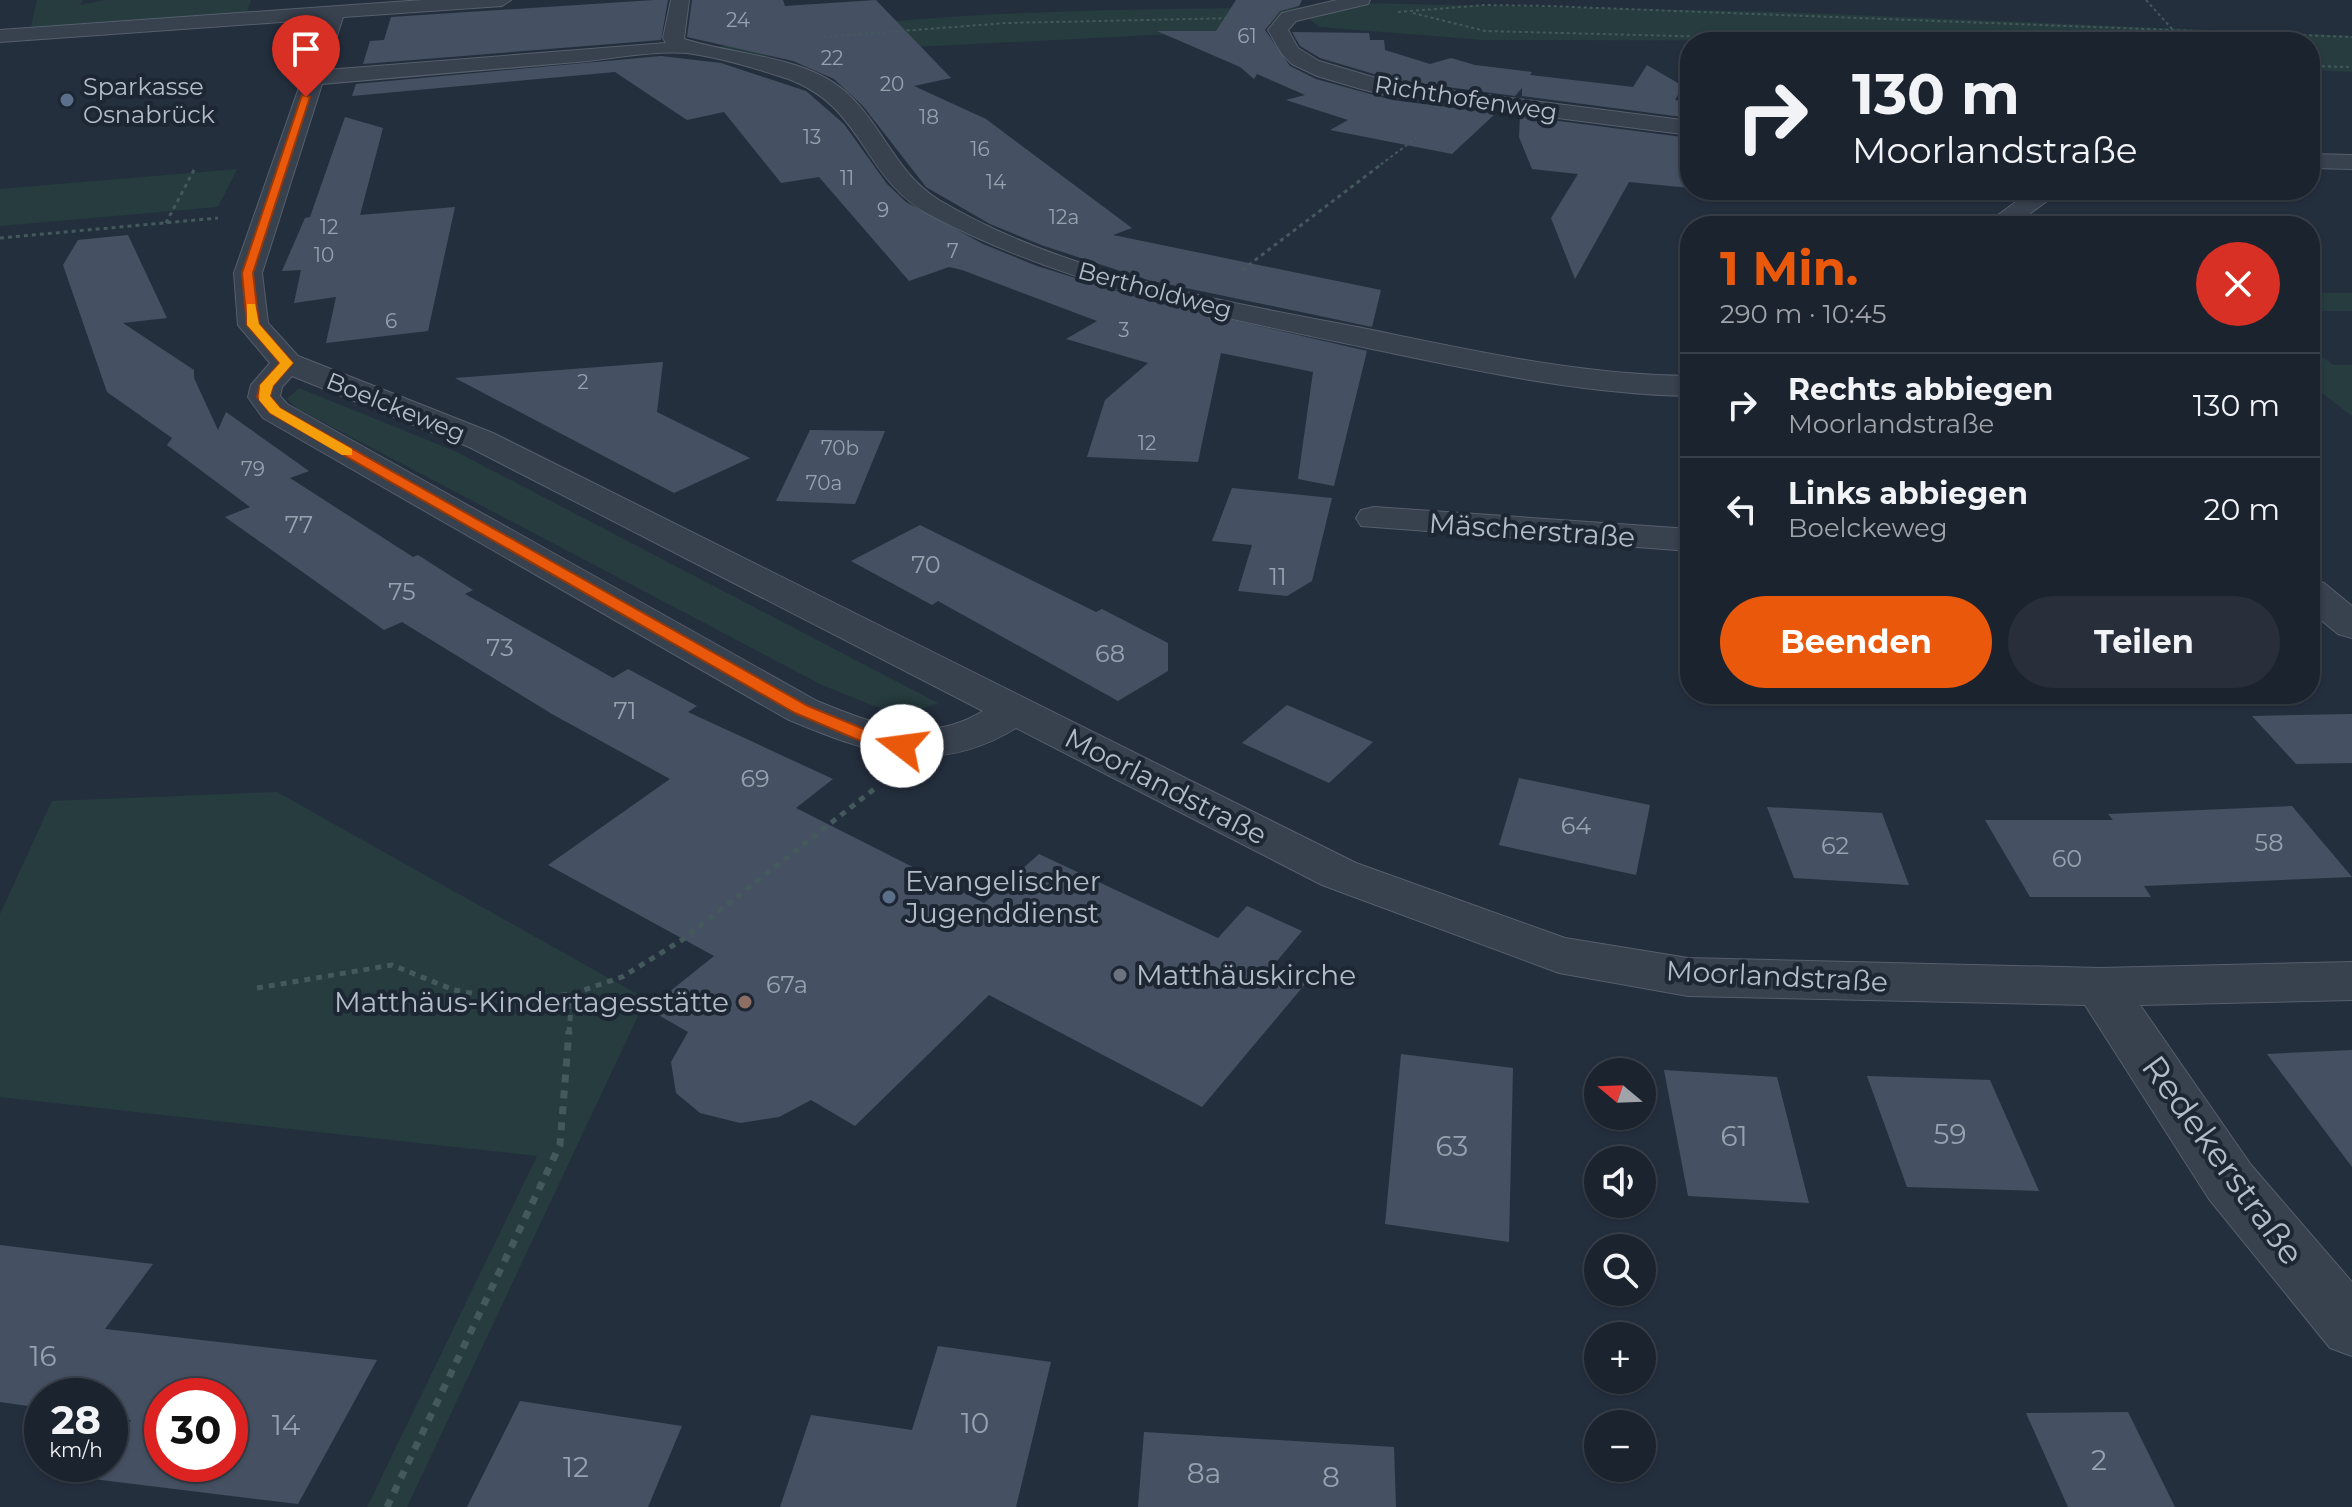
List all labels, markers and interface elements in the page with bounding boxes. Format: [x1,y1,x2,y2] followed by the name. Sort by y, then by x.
[726,8,750,32] house number: 24
[272,15,340,97] pin
[1237,24,1257,48] house number: 61
[284,27,328,71] icon: arrive
[821,46,843,70] house number: 22
[1852,60,2020,128] text: 130 m
[1720,64,1824,168] icon: right
[1373,69,1559,127] street label: Richthofenweg
[83,72,216,129] place label: Sparkasse Osnabrück
[880,72,904,96] house number: 20
[58,91,76,109] marker: Sparkasse Osnabrück
[919,105,939,129] house number: 18
[803,125,821,149] house number: 13
[1852,128,2138,172] text: Moorlandstraße
[970,137,990,161] house number: 16
[840,166,854,190] house number: 11
[986,170,1006,194] house number: 14
[877,198,889,222] house number: 9
[1049,205,1079,229] house number: 12a
[320,215,338,239] house number: 12
[947,239,959,263] house number: 7
[1720,239,1858,297] text: 1 Min.
[2196,242,2280,326] button: close
[314,243,334,267] house number: 10
[1075,256,1235,324] street label: Bertholdweg
[1720,298,1886,330] text: 290 m · 10:45
[385,309,397,333] house number: 6
[1118,318,1130,342] house number: 3
[322,366,470,448] street label: Boelckeweg
[577,370,589,394] house number: 2
[1788,371,2053,408] text: Rechts abbiegen
[1720,383,1764,427] icon: right
[2193,387,2280,424] text: 130 m
[1788,408,1994,440] text: Moorlandstraße
[1138,431,1156,455] house number: 12
[821,436,859,460] house number: 70b
[241,457,265,481] house number: 79
[806,471,842,495] house number: 70a
[1788,475,2028,512] text: Links abbiegen
[1720,487,1764,531] icon: left
[2203,491,2280,528] text: 20 m
[1428,506,1636,554] street label: Mäscherstraße
[285,510,313,539] house number: 77
[1788,512,1947,544] text: Boelckeweg
[911,550,941,579] house number: 70
[1269,562,1287,591] house number: 11
[388,577,416,606] house number: 75
[1720,596,1992,688] button: Beenden
[2008,596,2280,688] button: Teilen
[486,633,514,662] house number: 73
[1095,639,1125,668] house number: 68
[613,696,637,725] house number: 71
[860,704,944,788] position arrow
[1059,720,1273,852] street label: Moorlandstraße
[740,764,770,793] house number: 69
[1561,811,1591,840] house number: 64
[2255,828,2283,857] house number: 58
[1821,831,1849,860] house number: 62
[2052,844,2082,873] house number: 60
[904,864,1101,930] place label: Evangelischer Jugenddienst
[880,888,898,906] marker: Evangelischer Jugenddienst
[1665,953,1889,999] street label: Moorlandstraße
[1136,958,1356,992] place label: Matthäuskirche
[1111,966,1129,984] marker: Matthäuskirche
[766,970,808,999] house number: 67a
[334,985,729,1019] place label: Matthäus-Kindertagesstätte
[736,993,754,1011] marker: Matthäus-Kindertagesstätte
[2133,1047,2313,1273] street label: Redekerstraße
[1584,1058,1656,1130] north arrow
[1584,1058,1656,1482] map controls
[1934,1117,1966,1151] house number: 59
[1720,1119,1748,1153] house number: 61
[1436,1129,1468,1163] house number: 63
[1584,1146,1656,1218] button: sound
[1584,1234,1656,1306] button: search
[1584,1322,1656,1394] button: +
[29,1339,57,1373] house number: 16
[144,1378,248,1482] speed limit sign: 30
[51,1395,101,1444] text: 28
[961,1406,989,1440] house number: 10
[272,1408,301,1442] house number: 14
[1584,1410,1656,1482] button: −
[49,1438,103,1462] text: km/h
[2091,1443,2107,1477] house number: 2
[563,1450,589,1484] house number: 12
[1187,1456,1221,1490] house number: 8a
[1322,1460,1340,1494] house number: 8

